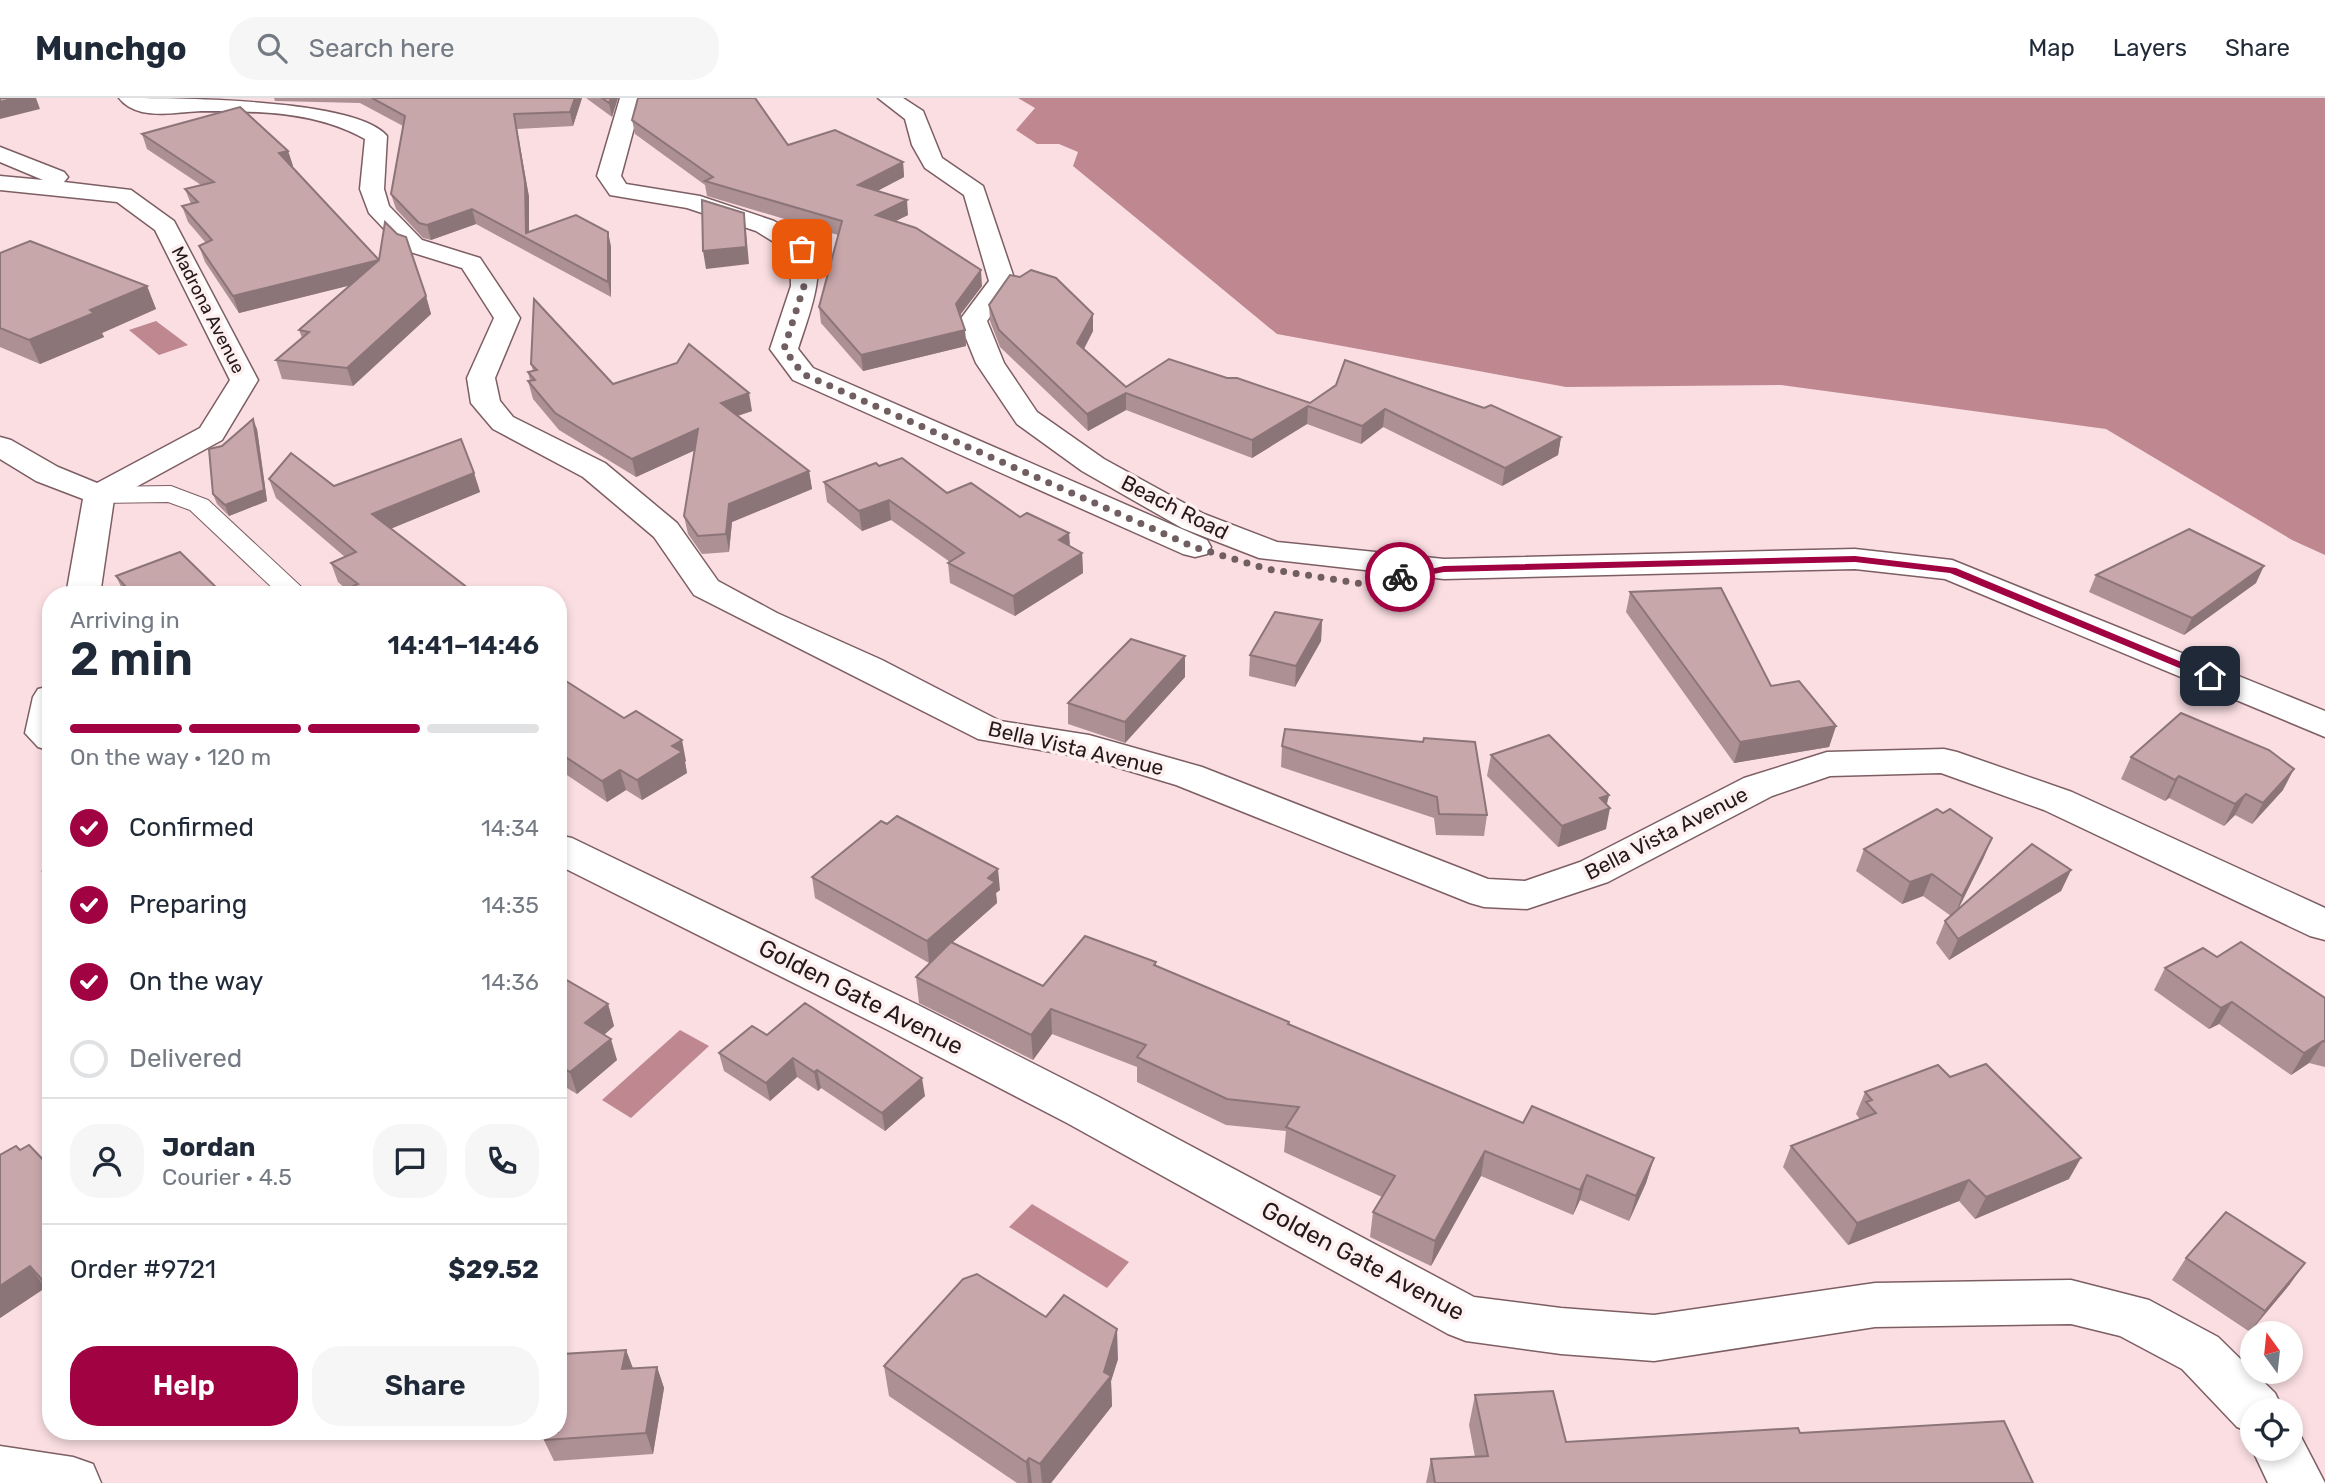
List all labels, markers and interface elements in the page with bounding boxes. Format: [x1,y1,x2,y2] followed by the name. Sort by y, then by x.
[229,17,719,80] search box
[35,29,187,68] text: Munchgo
[253,29,291,67] icon: search
[309,33,455,64] text: Search here
[2028,34,2075,62] text: Map
[2113,34,2187,62] text: Layers
[2225,34,2290,62] text: Share
[772,219,832,279] pin
[783,230,821,268] icon: bag
[166,243,250,377] street label: Madrona Avenue
[1117,469,1233,545] street label: Beach Road
[1365,542,1435,612] courier
[1381,558,1419,596] icon: bike
[70,606,180,634] text: Arriving in
[388,630,539,661] text: 14:41–14:46
[70,632,193,687] text: 2 min
[2180,646,2240,706] pin
[2191,657,2229,695] icon: home
[986,716,1166,780] street label: Bella Vista Avenue
[70,743,271,771] text: On the way · 120 m
[1580,781,1752,885] street label: Bella Vista Avenue
[70,809,108,847] icon: check
[129,812,254,843] text: Confirmed
[481,814,539,842] text: 14:34
[70,886,108,924] icon: check
[129,889,247,920] text: Preparing
[482,891,539,919] text: 14:35
[754,933,968,1061] street label: Golden Gate Avenue
[70,963,108,1001] icon: check
[129,966,263,997] text: On the way
[481,968,539,996] text: 14:36
[129,1043,242,1074] text: Delivered
[70,1124,144,1198] button: person
[373,1124,447,1198] button: chat
[465,1124,539,1198] button: phone
[162,1132,255,1163] text: Jordan
[162,1163,292,1191] text: Courier · 4.5
[1257,1196,1469,1326] street label: Golden Gate Avenue
[70,1254,216,1285] text: Order #9721
[448,1254,539,1285] text: $29.52
[2240,1321,2303,1384] north arrow
[2240,1321,2303,1461] map controls
[70,1346,298,1426] button: Help
[312,1346,539,1426] button: Share
[2240,1398,2303,1461] button: locate

